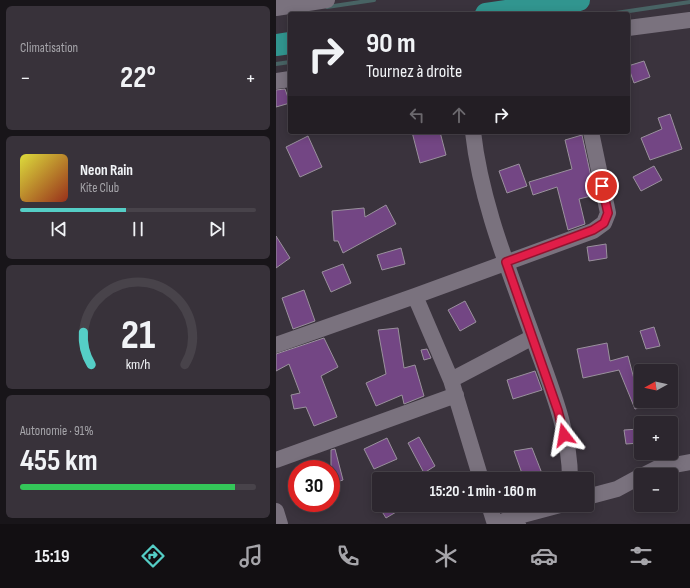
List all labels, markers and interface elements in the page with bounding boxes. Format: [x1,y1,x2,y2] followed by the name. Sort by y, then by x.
[366,27,416,60] text: 90 m
[300,28,352,80] icon: right
[20,40,78,56] text: Climatisation
[120,60,156,96] text: 22°
[366,61,462,82] text: Tournez à droite
[20,65,31,92] text: −
[245,65,256,92] text: +
[406,104,428,126] icon: left
[448,104,470,126] icon: ahead
[490,104,512,126] icon: right
[80,161,133,180] text: Neon Rain
[585,169,619,203] pin
[591,175,613,197] icon: arrive
[80,180,119,196] text: Kite Club
[48,218,70,240] icon: previous
[127,218,149,240] icon: pause
[206,218,228,240] icon: next
[121,311,155,360] text: 21
[126,355,150,372] text: km/h
[634,364,678,408] north arrow
[634,364,678,512] map controls
[543,414,585,456] position arrow
[634,416,678,460] button: +
[20,423,94,439] text: Autonomie · 91%
[20,443,98,479] text: 455 km
[288,460,340,512] speed limit sign: 30
[634,468,678,512] button: −
[430,482,536,501] text: 15:20 · 1 min · 160 m
[139,542,167,570] icon: directions
[237,542,265,570] icon: music
[334,542,362,570] icon: phone
[432,542,460,570] icon: climate
[530,542,558,570] icon: car
[627,542,655,570] icon: filters
[35,546,69,567] text: 15:19

